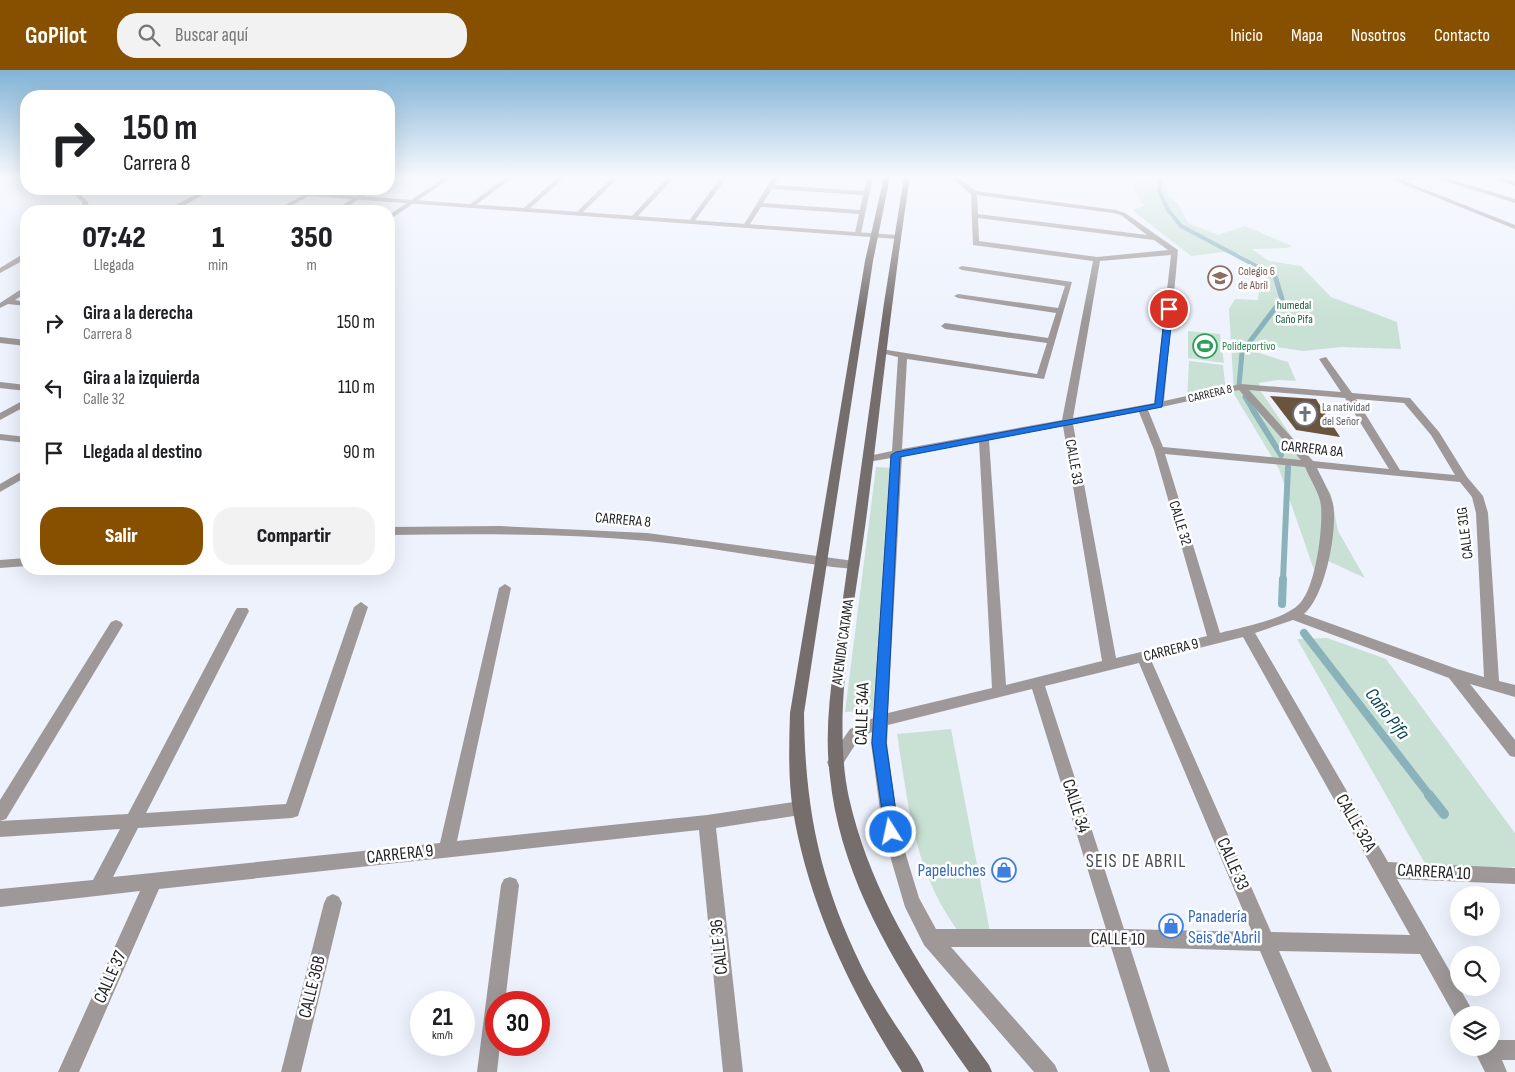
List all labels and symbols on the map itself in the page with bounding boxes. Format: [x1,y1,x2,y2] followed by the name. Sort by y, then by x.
[1238,264,1275,293] place label: Colegio 6 de Abril
[1207,265,1233,291] school or university icon: Colegio 6 de Abril
[1148,288,1190,330] pin
[1275,298,1313,327] park label: humedal Caño Pifa
[1192,333,1218,359] sports icon: Polideportivo
[1222,339,1276,354] place label: Polideportivo
[1187,382,1233,406] street label: CARRERA 8
[1322,400,1370,429] place label: La natividad del Señor
[1292,401,1318,427] church icon: La natividad del Señor
[1280,436,1345,462] street label: CARRERA 8A
[1061,438,1087,486] street label: CALLE 33
[1164,498,1196,548] street label: CALLE 32
[1452,506,1478,560] street label: CALLE 31G
[594,508,652,532] street label: CARRERA 8
[827,598,858,687] street label: AVENIDA CATAMA
[1142,634,1200,666] street label: CARRERA 9
[850,682,874,746] street label: CALLE 34A
[1360,684,1415,745] water label: Caño Pifa
[1057,777,1095,836] street label: CALLE 34
[1331,791,1381,856] street label: CALLE 32A
[864,805,916,857] position arrow
[1212,835,1254,893] street label: CALLE 33
[365,840,435,868] street label: CARRERA 9
[1086,850,1186,873] district label: SEIS DE ABRIL
[991,857,1017,883] shop icon: Papeluches
[918,860,986,881] place label: Papeluches
[1397,860,1471,884] street label: CARRERA 10
[1188,906,1261,948] place label: Panadería Seis de Abril
[1158,913,1184,939] shop icon: Panadería Seis de Abril
[706,918,732,976] street label: CALLE 36
[1091,928,1145,950] street label: CALLE 10
[89,947,131,1006] street label: CALLE 37
[294,954,330,1020] street label: CALLE 36B
[485,991,550,1056] speed limit sign: 30

